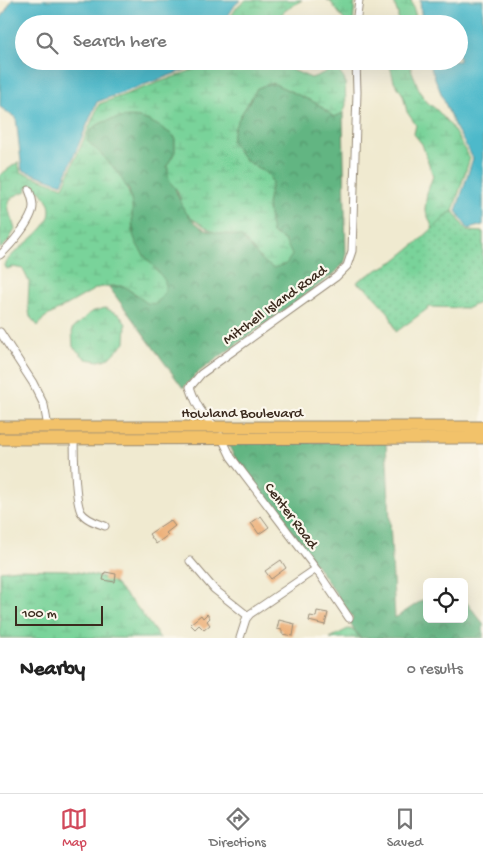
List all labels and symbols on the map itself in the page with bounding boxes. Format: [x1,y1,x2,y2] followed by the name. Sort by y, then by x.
[220,261,332,349] street label: Mitchell Island Road
[181,405,304,423] street label: Howland Boulevard
[260,479,322,554] street label: Center Road
[15,603,102,626] scale bar

